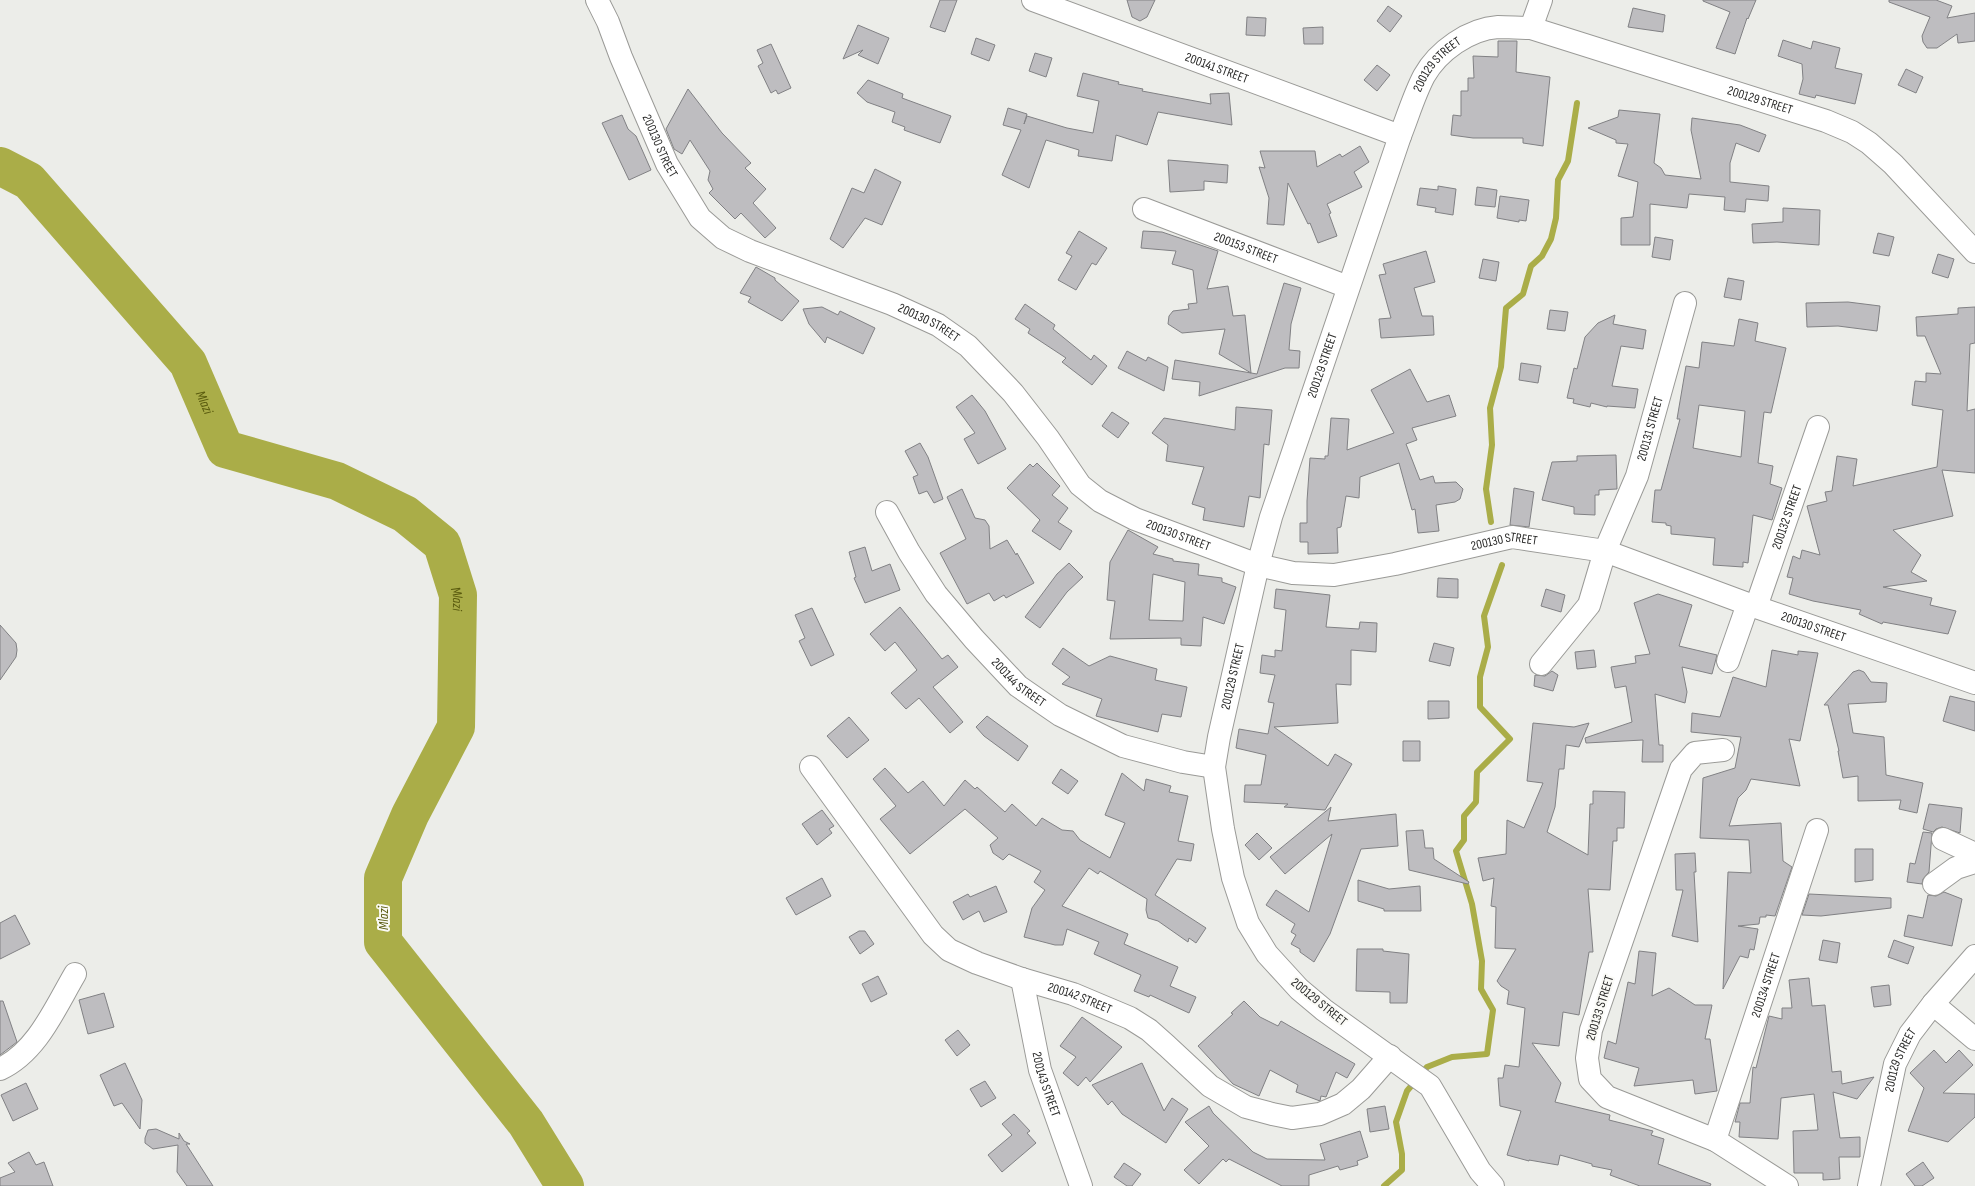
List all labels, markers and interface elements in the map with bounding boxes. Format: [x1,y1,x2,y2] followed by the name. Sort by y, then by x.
[1410,33,1464,94] street label: 200129 STREET
[1183,49,1251,87] street label: 200141 STREET
[1725,82,1795,118] street label: 200129 STREET
[639,112,681,180] street label: 200130 STREET
[1212,228,1280,267] street label: 200153 STREET
[895,300,963,346] street label: 200130 STREET
[1304,331,1341,400] street label: 200129 STREET
[192,388,218,417] water label: Mlazi
[1634,395,1667,463] street label: 200131 STREET
[1768,483,1805,552] street label: 200132 STREET
[1144,516,1213,555] street label: 200130 STREET
[1469,529,1539,554] street label: 200130 STREET
[447,585,466,611] water label: Mlazi
[1779,608,1848,646] street label: 200130 STREET
[1217,642,1248,711] street label: 200129 STREET
[988,655,1049,711] street label: 200144 STREET
[375,906,392,930] water label: Mlazi
[1748,951,1784,1020] street label: 200134 STREET
[1583,974,1617,1042] street label: 200133 STREET
[1288,975,1350,1029] street label: 200129 STREET
[1046,979,1114,1017] street label: 200142 STREET
[1881,1025,1920,1094] street label: 200129 STREET
[1029,1050,1064,1119] street label: 200143 STREET

